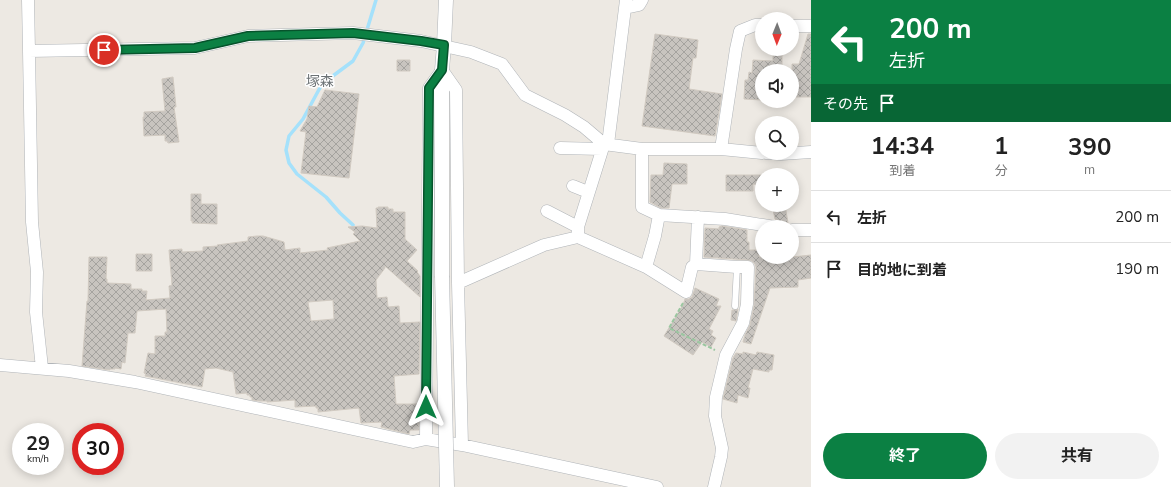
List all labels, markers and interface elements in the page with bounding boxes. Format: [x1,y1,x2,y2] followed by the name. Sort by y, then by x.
[889,10,972,48] text: 200 m
[755,12,799,56] north arrow
[755,12,799,264] map controls
[823,16,875,68] icon: left
[87,33,121,67] pin
[93,39,115,61] icon: arrive
[889,49,925,73] text: 左折
[755,64,799,108] button: sound
[306,72,334,91] district label: 塚森
[876,92,898,114] icon: arrive
[823,94,868,114] text: その先
[755,116,799,160] button: search
[871,130,934,162] text: 14:34
[994,130,1008,162] text: 1
[1068,131,1111,163] text: 390
[1084,161,1095,179] text: m
[889,162,915,180] text: 到着
[995,162,1008,180] text: 分
[755,168,799,212] button: +
[823,206,845,228] icon: left
[1115,207,1159,227] text: 200 m
[857,208,887,228] text: 左折
[755,220,799,264] button: −
[823,258,845,280] icon: arrive
[1115,259,1159,279] text: 190 m
[857,260,947,280] text: 目的地に到着
[405,386,447,428] position arrow
[72,423,124,475] speed limit sign: 30
[26,430,50,457] text: 29
[823,433,987,479] button: 終了
[995,433,1159,479] button: 共有
[27,452,49,466] text: km/h

